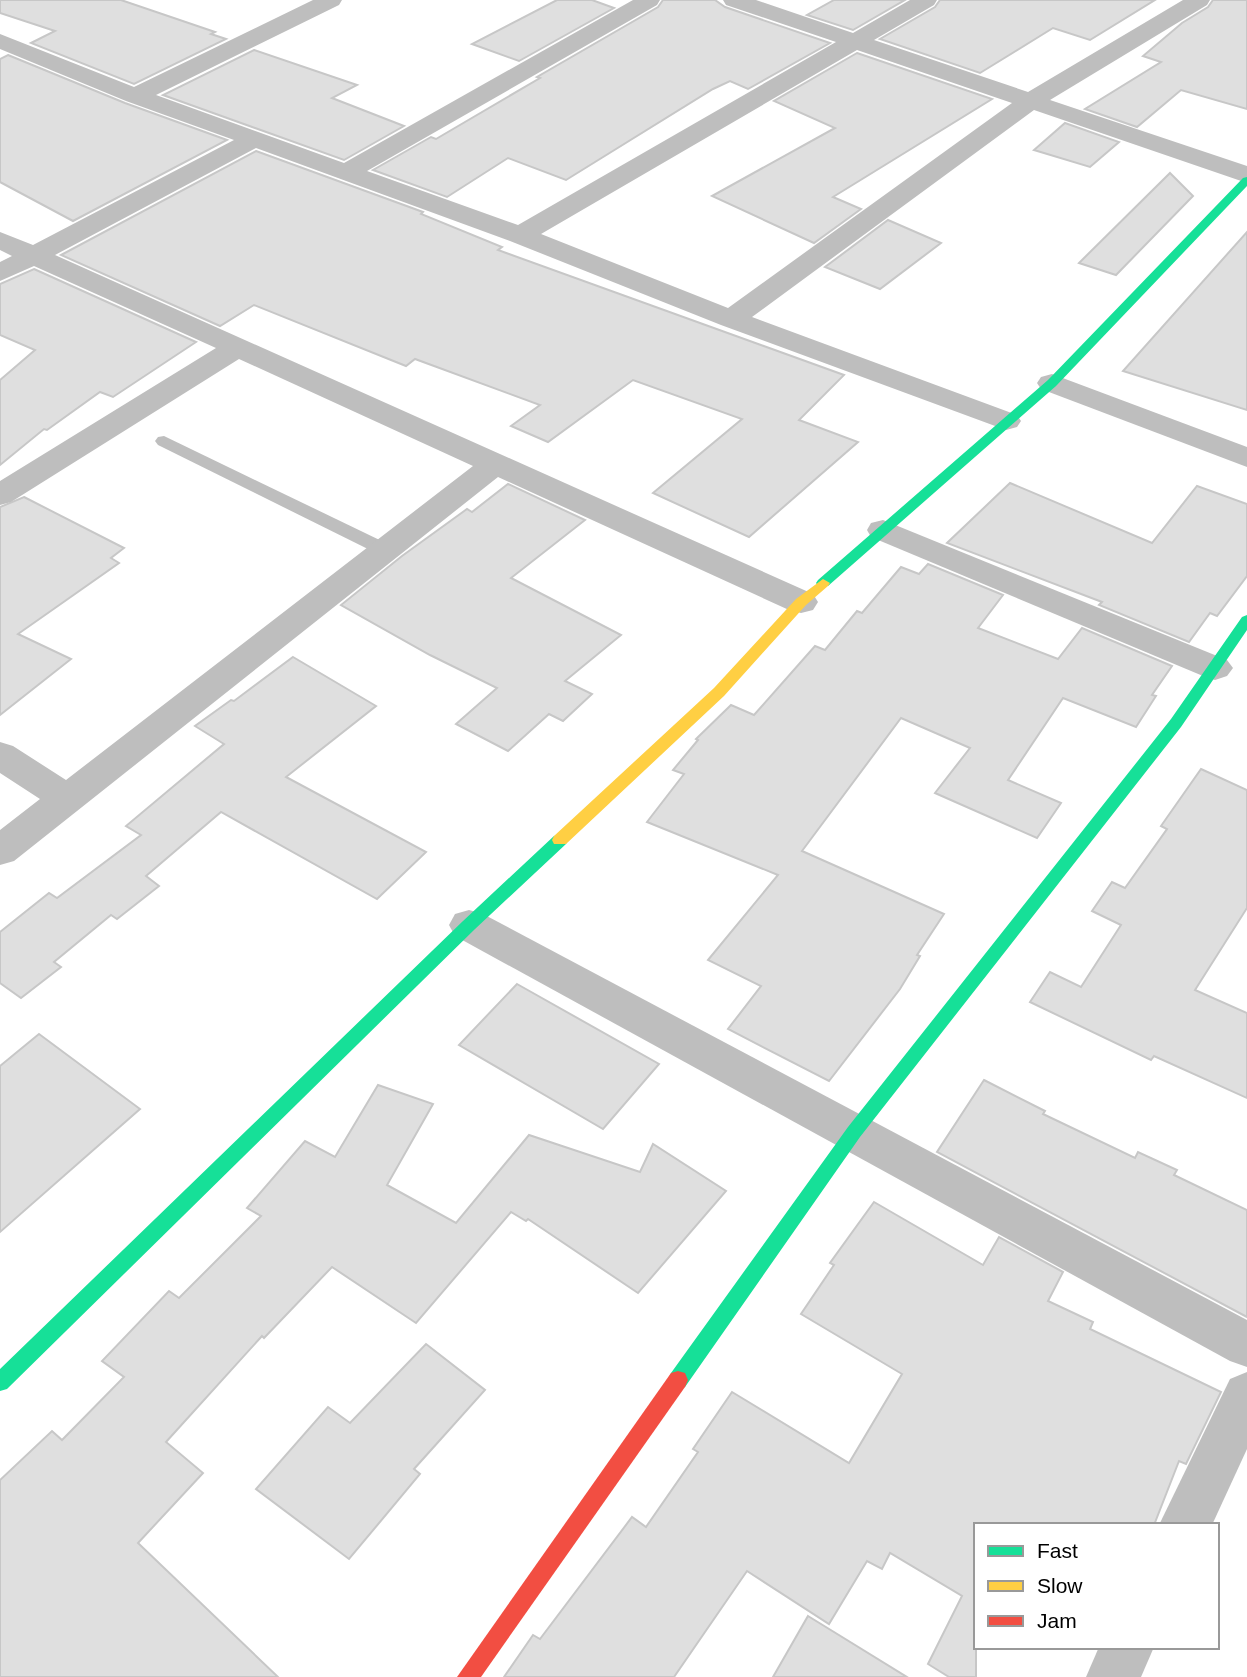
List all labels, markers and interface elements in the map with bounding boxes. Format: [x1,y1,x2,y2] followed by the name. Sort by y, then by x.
[974,1523,1219,1649] legend
[1037,1539,1078,1562] text: Fast
[1037,1574,1083,1597] text: Slow
[1037,1609,1077,1632] text: Jam

